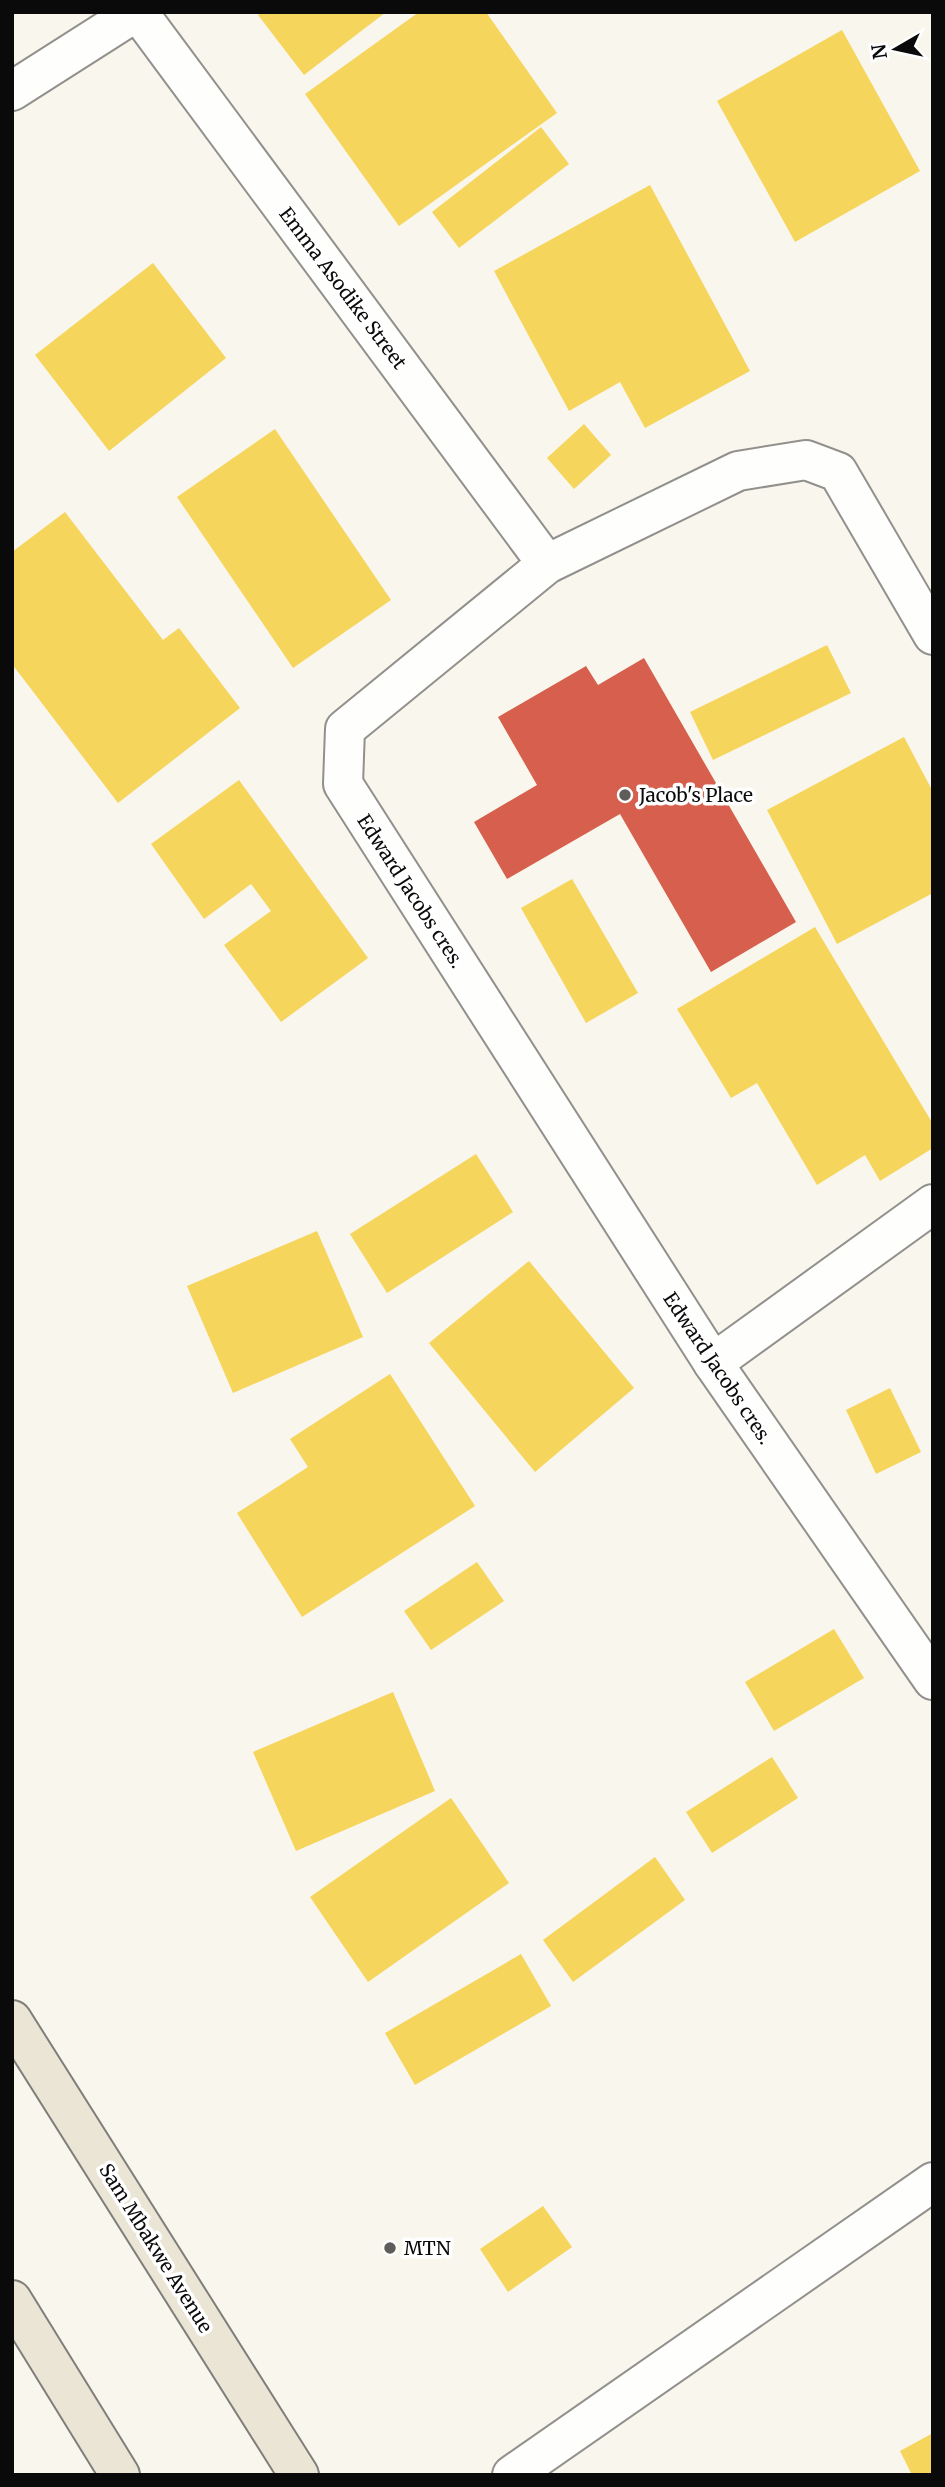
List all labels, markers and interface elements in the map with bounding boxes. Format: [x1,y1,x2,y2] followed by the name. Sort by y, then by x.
[861,14,931,84] north arrow
[866,42,892,61] text: N
[274,202,412,374] street label: Emma Asodike Street
[638,783,753,807] place label: Jacob's Place
[617,787,633,803] marker: Jacob's Place
[352,810,470,972] street label: Edward Jacobs cres.
[658,1287,778,1449] street label: Edward Jacobs cres.
[94,2159,218,2337] street label: Sam Mbakwe Avenue
[404,2236,451,2260] place label: MTN
[382,2240,398,2256] marker: MTN

